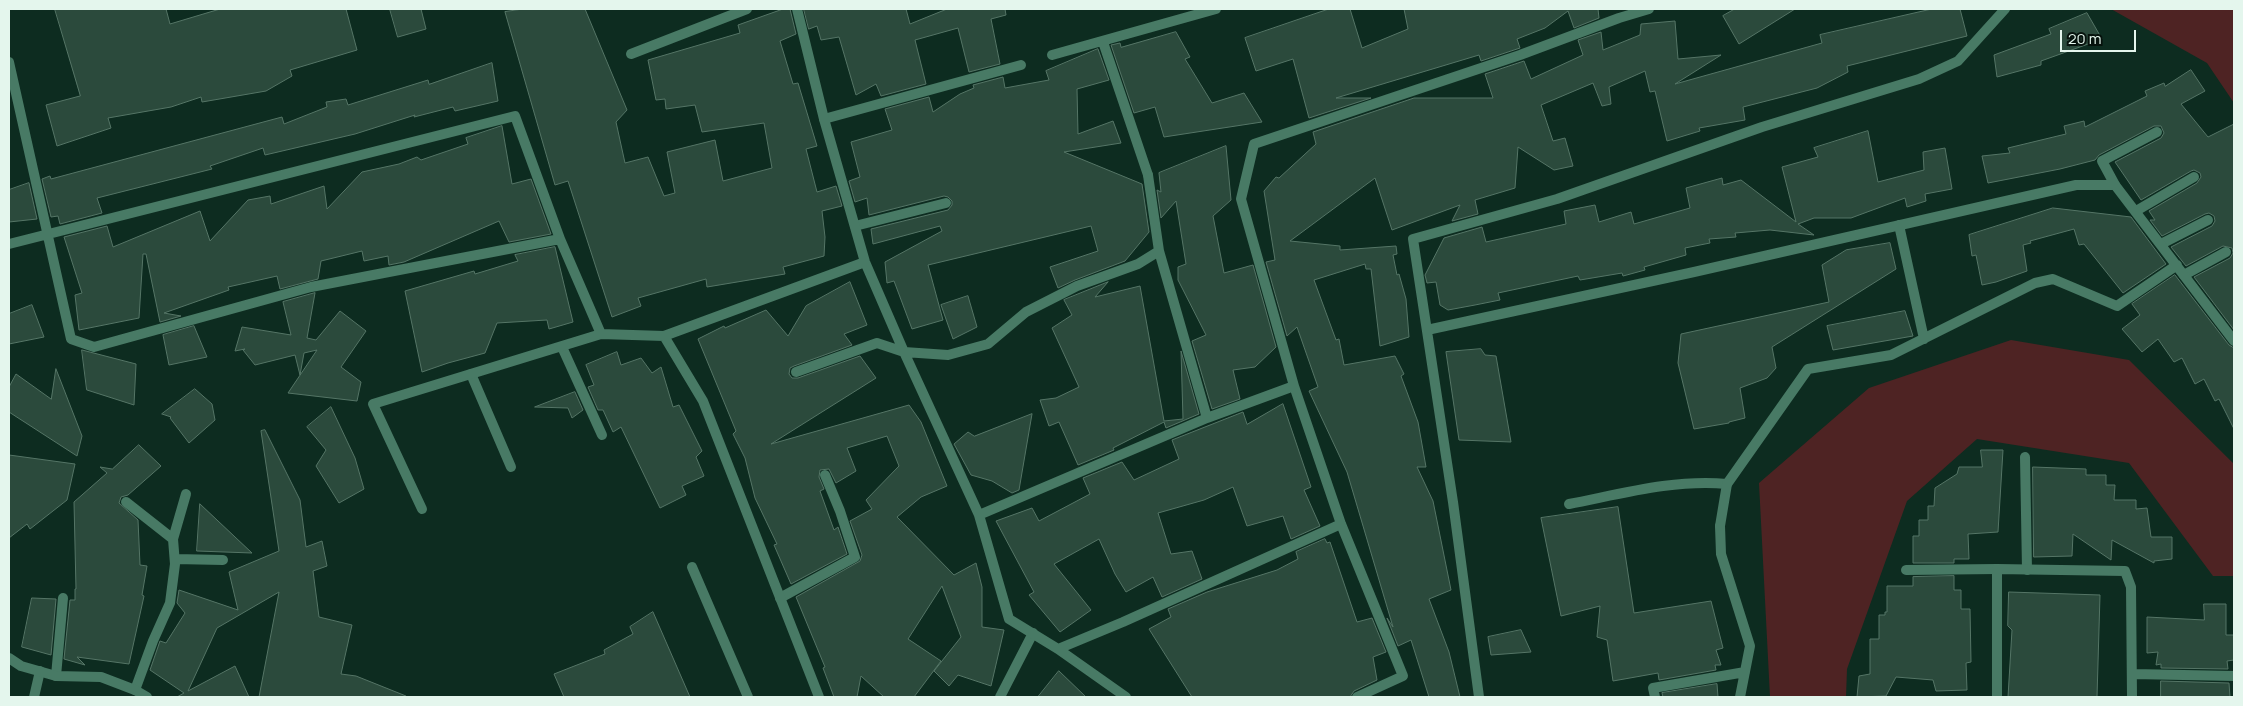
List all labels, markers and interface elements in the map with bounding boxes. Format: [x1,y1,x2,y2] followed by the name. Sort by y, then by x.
[2063,20,2139,52] scale bar
[2068,28,2101,49] text: 20 m

